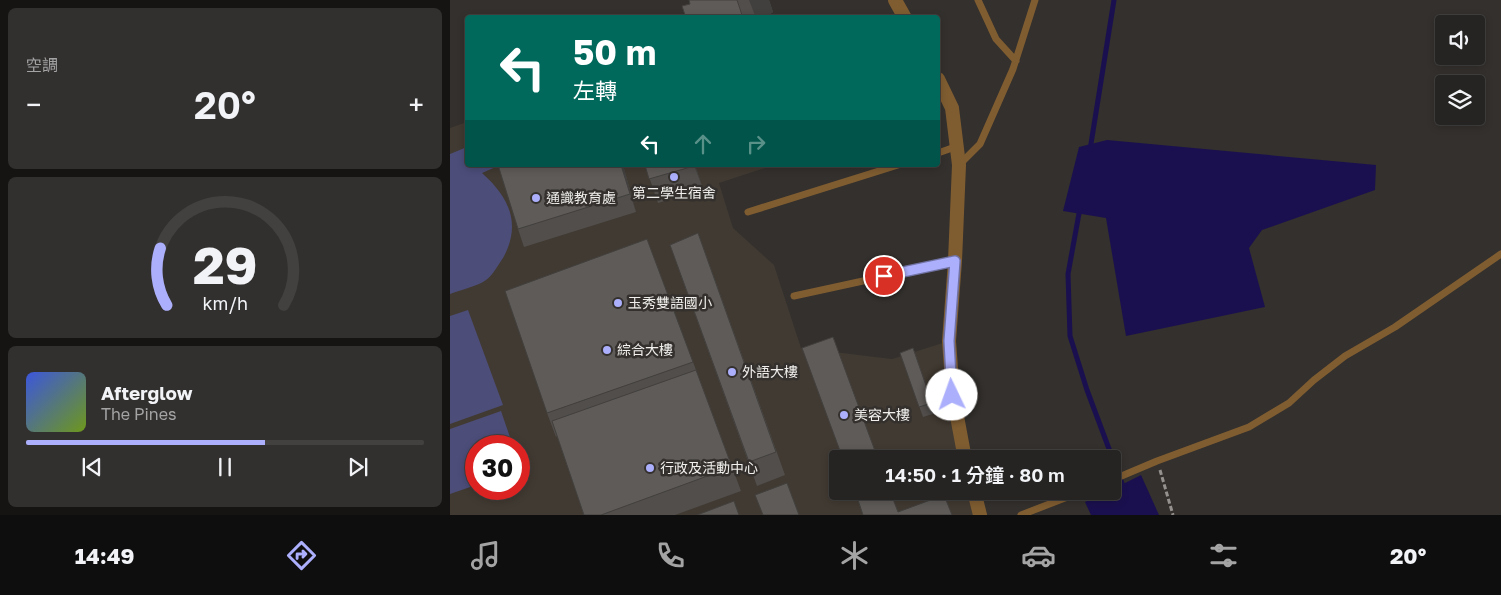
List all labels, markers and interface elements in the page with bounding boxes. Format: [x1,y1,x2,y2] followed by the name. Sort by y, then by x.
[1435,15,1485,125] map controls
[1435,15,1485,65] button: sound
[573,31,656,73] text: 50 m
[490,35,555,100] icon: left
[26,55,58,75] text: 空調
[1435,75,1485,125] button: layers
[573,77,617,104] text: 左轉
[194,82,256,127] text: 20°
[26,88,41,121] text: −
[409,88,424,121] text: +
[636,130,664,158] icon: left
[689,130,717,158] icon: ahead
[742,130,770,158] icon: right
[668,171,680,183] marker: 第二學生宿舍
[632,184,716,201] place label: 第二學生宿舍
[546,189,616,206] place label: 通識教育處
[530,192,542,204] marker: 通識教育處
[193,233,257,295] text: 29
[863,255,905,297] pin
[870,262,898,290] icon: arrive
[202,292,248,314] text: km/h
[628,294,712,311] place label: 玉秀雙語國小
[612,297,624,309] marker: 玉秀雙語國小
[617,341,673,358] place label: 綜合大樓
[601,344,613,356] marker: 綜合大樓
[742,363,798,380] place label: 外語大樓
[726,366,738,378] marker: 外語大樓
[925,368,977,420] position arrow
[101,381,192,404] text: Afterglow
[101,404,176,424] text: The Pines
[854,406,910,423] place label: 美容大樓
[838,409,850,421] marker: 美容大樓
[465,435,530,500] speed limit sign: 30
[78,453,106,481] icon: previous
[211,453,239,481] icon: pause
[344,453,372,481] icon: next
[660,459,758,476] place label: 行政及活動中心
[644,462,656,474] marker: 行政及活動中心
[885,463,1065,486] text: 14:50 · 1 分鐘 · 80 m
[284,538,319,573] icon: directions
[468,538,503,573] icon: music
[653,538,688,573] icon: phone
[837,538,872,573] icon: climate
[1021,538,1056,573] icon: car
[1206,538,1241,573] icon: filters
[75,542,135,569] text: 14:49
[1390,542,1426,569] text: 20°

